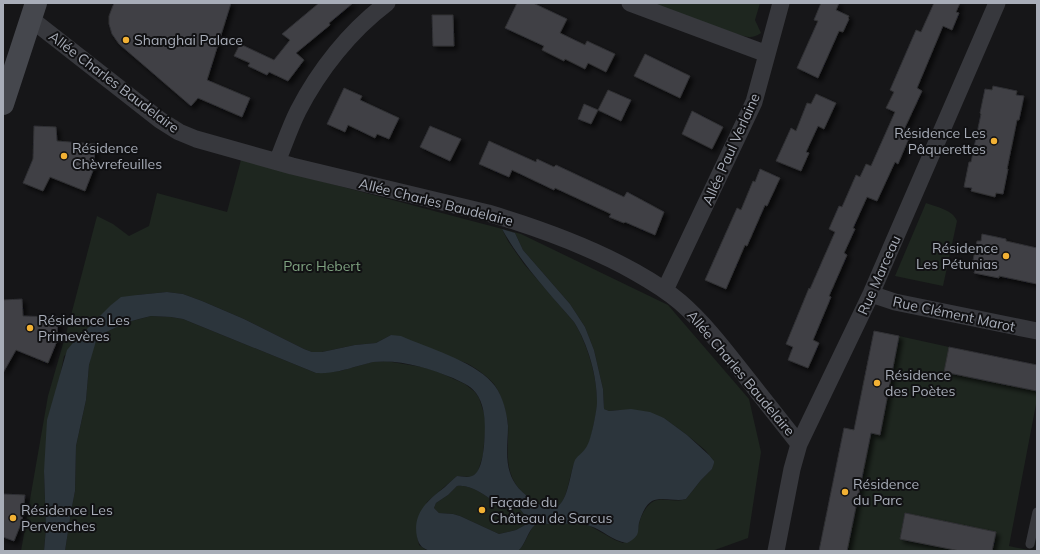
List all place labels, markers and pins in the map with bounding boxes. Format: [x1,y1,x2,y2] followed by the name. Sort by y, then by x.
[134,31,243,49] place label: Shanghai Palace
[121,35,131,45] marker: Shanghai Palace
[894,124,986,158] place label: Résidence Les Pâquerettes
[989,136,999,146] marker: Résidence Les Pâquerettes
[72,139,162,173] place label: Résidence Chèvrefeuilles
[59,151,69,161] marker: Résidence Chèvrefeuilles
[916,239,998,273] place label: Résidence Les Pétunias
[1001,251,1011,261] marker: Résidence Les Pétunias
[38,311,130,345] place label: Résidence Les Primevères
[25,323,35,333] marker: Résidence Les Primevères
[885,366,955,400] place label: Résidence des Poètes
[872,378,882,388] marker: Résidence des Poètes
[853,475,919,509] place label: Résidence du Parc
[840,487,850,497] marker: Résidence du Parc
[490,493,613,527] place label: Façade du Château de Sarcus
[21,501,113,535] place label: Résidence Les Pervenches
[477,505,487,515] marker: Façade du Château de Sarcus
[8,513,18,523] marker: Résidence Les Pervenches

